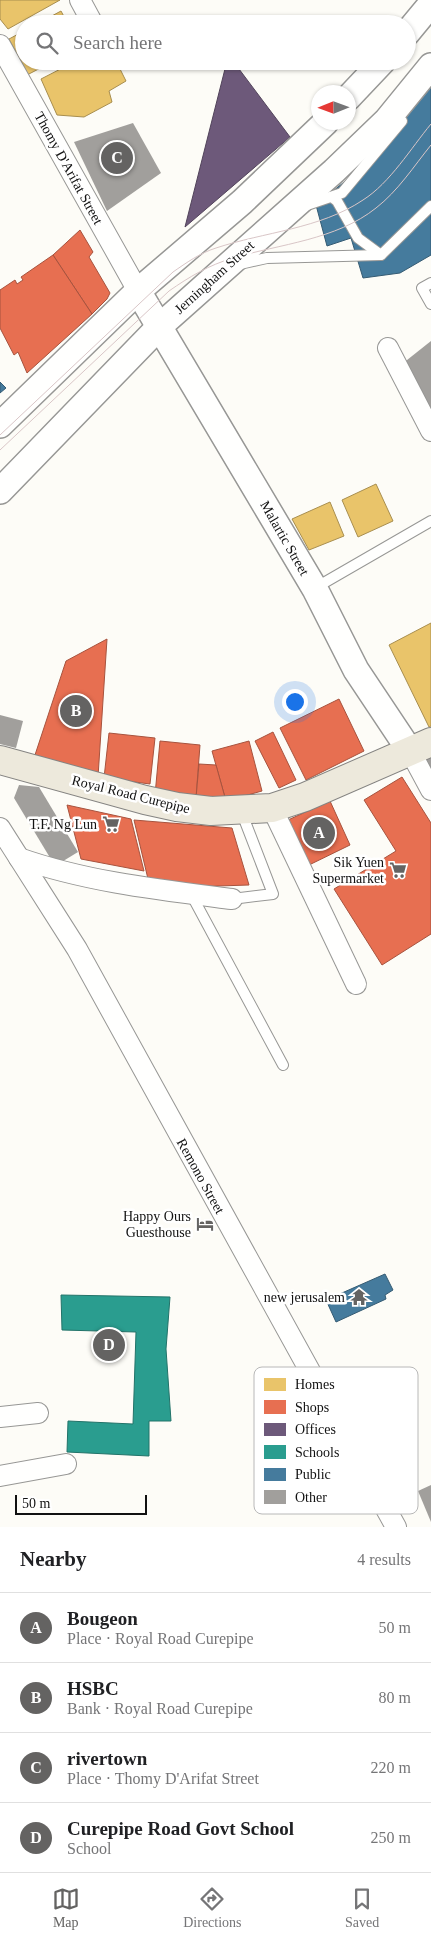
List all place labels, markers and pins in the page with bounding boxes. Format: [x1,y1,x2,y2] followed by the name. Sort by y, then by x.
[101,139,133,177] pin: C
[60,692,92,730] pin: B
[101,814,121,834] supermarket icon: T.F. Ng Lun
[303,814,335,852] pin: A
[29,817,97,832] place label: T.F. Ng Lun
[312,855,384,886] place label: Sik Yuen Supermarket
[388,860,408,880] supermarket icon: Sik Yuen Supermarket
[123,1209,191,1240] place label: Happy Ours Guesthouse
[195,1214,215,1234] hotel icon: Happy Ours Guesthouse
[349,1287,369,1307] temple icon: new jerusalem
[264,1290,345,1305] place label: new jerusalem
[93,1326,125,1364] pin: D

